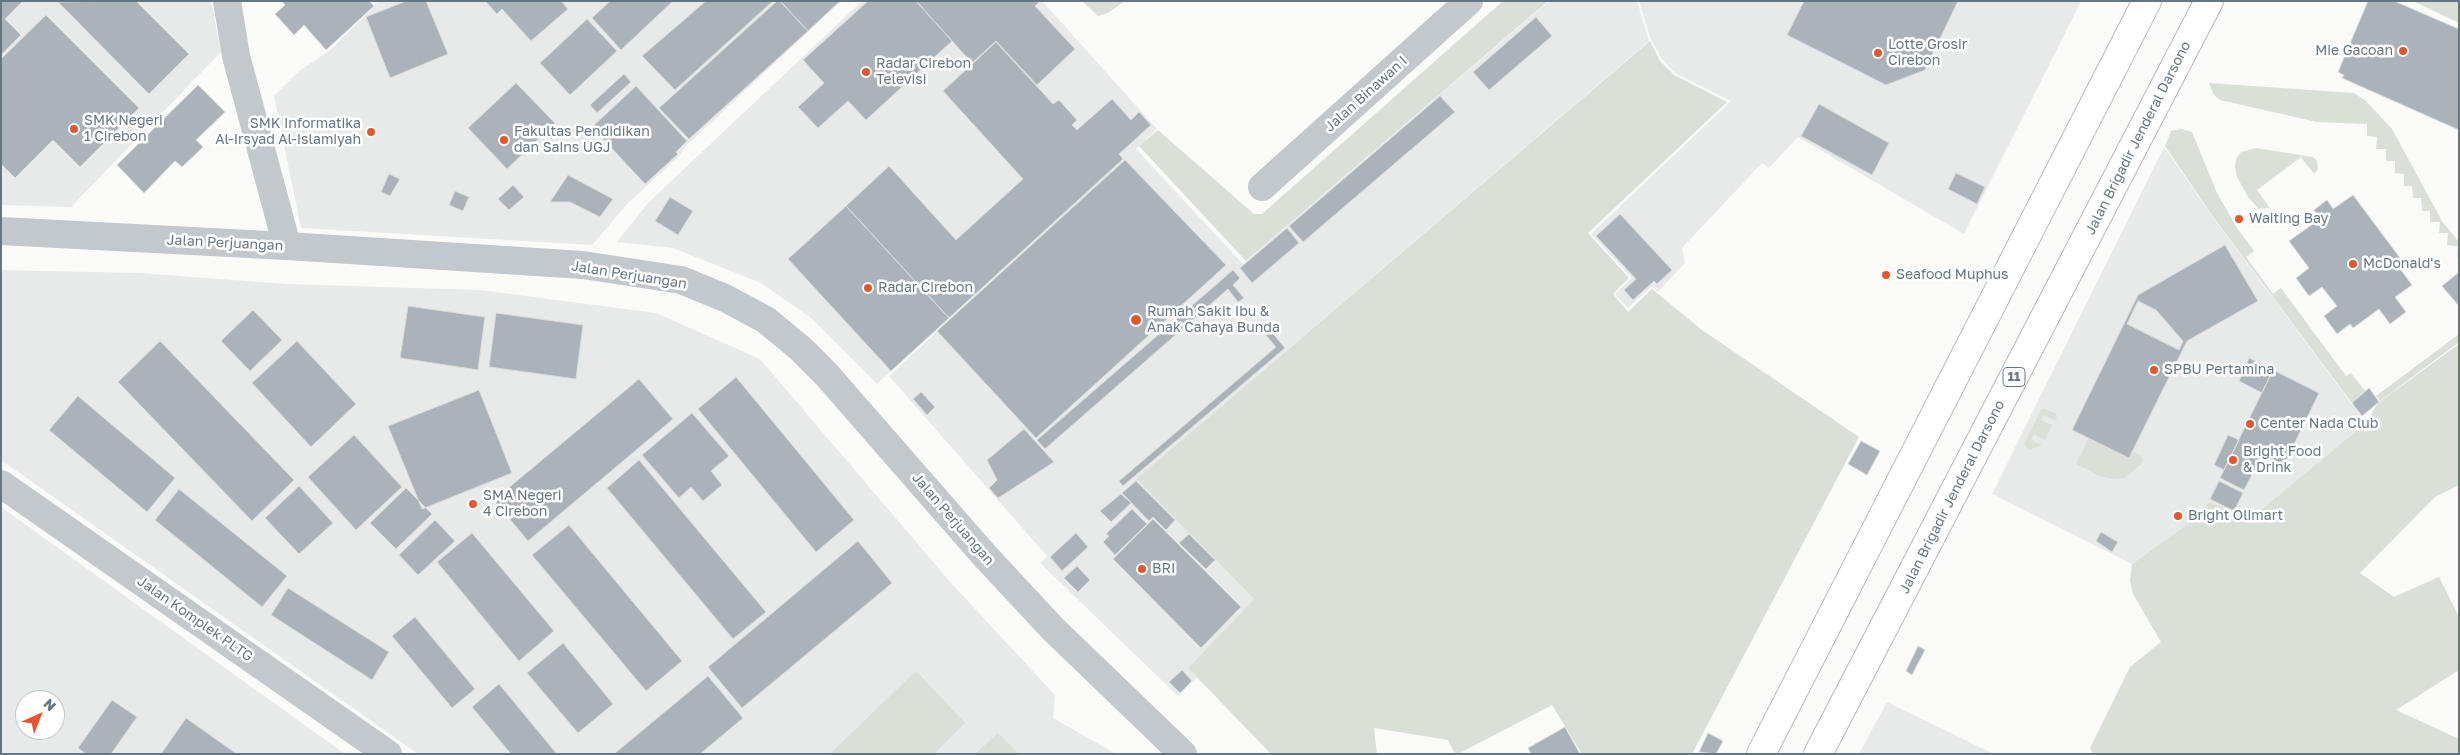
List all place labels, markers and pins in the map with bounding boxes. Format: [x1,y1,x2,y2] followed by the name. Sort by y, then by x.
[1888,37,1967,70] place label: Lotte Grosir Cirebon
[2315,43,2393,59] place label: Mie Gacoan
[2397,45,2409,57] marker: Mie Gacoan
[1872,47,1884,59] marker: Lotte Grosir Cirebon
[876,56,971,88] place label: Radar Cirebon Televisi
[860,66,872,78] marker: Radar Cirebon Televisi
[84,113,163,146] place label: SMK Negeri 1 Cirebon
[215,116,361,148] place label: SMK Informatika Al-Irsyad Al-Islamiyah
[68,123,80,135] marker: SMK Negeri 1 Cirebon
[514,124,650,156] place label: Fakultas Pendidikan dan Sains UGJ
[365,126,377,138] marker: SMK Informatika Al-Irsyad Al-Islamiyah
[498,134,510,146] marker: Fakultas Pendidikan dan Sains UGJ
[2249,211,2328,227] place label: Waiting Bay
[2233,213,2245,225] marker: Waiting Bay
[2363,256,2441,272] place label: McDonald's
[2347,258,2359,270] marker: McDonald's
[1896,267,2008,283] place label: Seafood Muphus
[1880,269,1892,281] marker: Seafood Muphus
[878,280,973,296] place label: Radar Cirebon
[862,282,874,294] marker: Radar Cirebon
[1147,304,1280,336] place label: Rumah Sakit Ibu & Anak Cahaya Bunda
[1129,313,1143,327] marker: Rumah Sakit Ibu & Anak Cahaya Bunda
[2164,362,2274,378] place label: SPBU Pertamina
[2148,364,2160,376] marker: SPBU Pertamina
[2260,416,2378,432] place label: Center Nada Club
[2244,418,2256,430] marker: Center Nada Club
[2243,444,2321,477] place label: Bright Food & Drink
[2227,454,2239,466] marker: Bright Food & Drink
[483,488,562,520] place label: SMA Negeri 4 Cirebon
[467,498,479,510] marker: SMA Negeri 4 Cirebon
[2188,508,2283,524] place label: Bright Olimart
[2172,510,2184,522] marker: Bright Olimart
[1152,561,1175,577] place label: BRI
[1136,563,1148,575] marker: BRI

